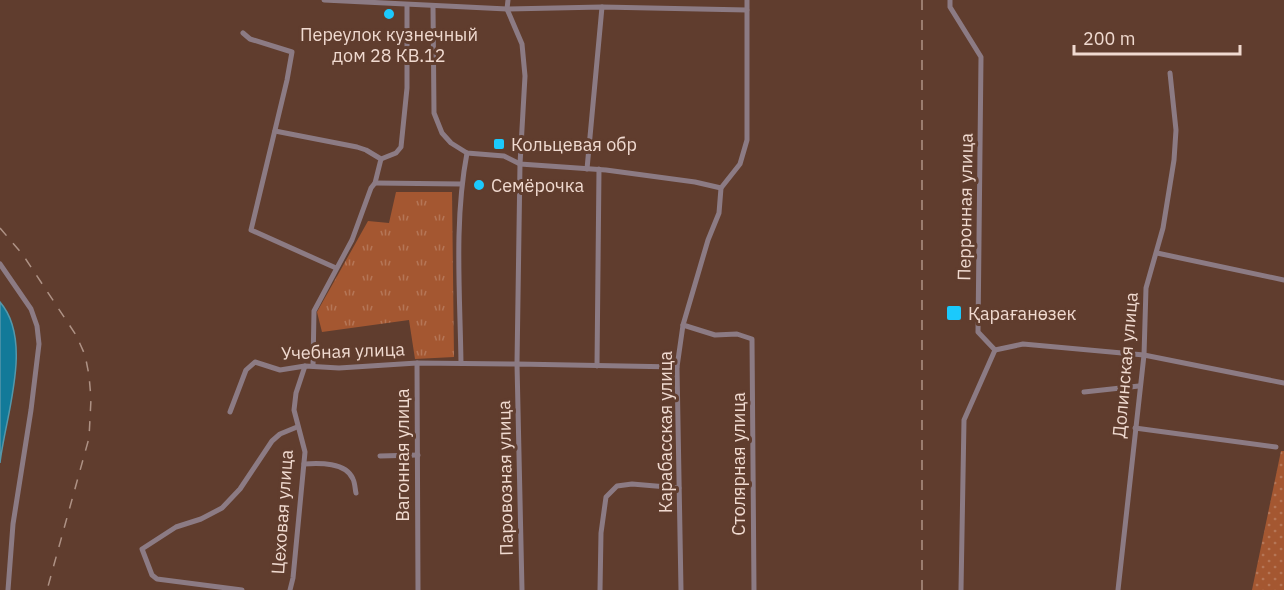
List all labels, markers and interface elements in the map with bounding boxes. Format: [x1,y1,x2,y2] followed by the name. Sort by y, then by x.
[382,7,396,21] marker: Переулок кузнечный дом 28 КВ.12
[1074,18,1240,56] scale bar
[300,23,478,67] place label: Переулок кузнечный дом 28 КВ.12
[1083,27,1135,50] text: 200 m
[511,133,637,156] place label: Кольцевая обр
[952,133,978,281] street label: Перронная улица
[492,137,506,151] marker: Кольцевая обр
[491,174,584,197] place label: Семёрочка
[472,178,486,192] marker: Семёрочка
[1107,291,1143,439] street label: Долинская улица
[968,302,1077,325] place label: Қарағанөзек
[945,304,963,322] marker: Қарағанөзек
[281,337,406,365] street label: Учебная улица
[654,350,677,513] street label: Карабасская улица
[391,388,414,522] street label: Вагонная улица
[727,392,750,536] street label: Столярная улица
[492,400,518,556] street label: Паровозная улица
[266,448,298,575] street label: Цеховая улица

